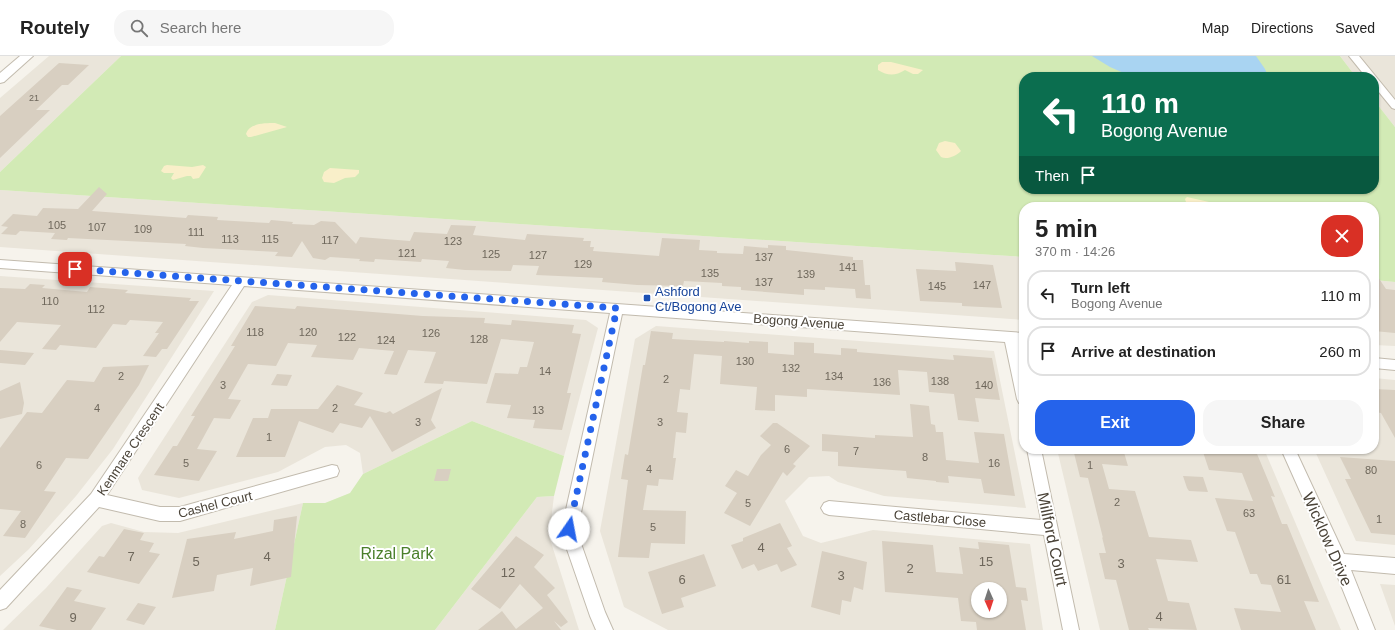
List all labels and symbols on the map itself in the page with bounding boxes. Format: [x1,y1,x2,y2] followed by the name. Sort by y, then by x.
[29,93,39,103] house number: 21
[48,219,66,231] house number: 105
[88,221,106,233] house number: 107
[134,223,152,235] house number: 109
[188,226,204,238] house number: 111
[221,233,239,245] house number: 113
[261,233,279,245] house number: 115
[321,234,339,246] house number: 117
[444,235,462,247] house number: 123
[398,247,416,259] house number: 121
[482,248,500,260] house number: 125
[529,249,547,261] house number: 127
[755,251,773,263] house number: 137
[58,252,92,286] pin
[574,258,592,270] house number: 129
[839,261,857,273] house number: 141
[701,267,719,279] house number: 135
[797,268,815,280] house number: 139
[755,276,773,288] house number: 137
[973,279,991,291] house number: 147
[928,280,946,292] house number: 145
[655,284,742,314] place label: Ashford Ct/Bogong Ave
[642,293,652,303] marker: Ashford Ct/Bogong Ave
[41,295,59,307] house number: 110
[87,303,105,315] house number: 112
[753,311,845,332] street label: Bogong Avenue
[246,326,264,338] house number: 118
[299,326,317,338] house number: 120
[422,327,440,339] house number: 126
[338,331,356,343] house number: 122
[470,333,488,345] house number: 128
[377,334,395,346] house number: 124
[736,355,754,367] house number: 130
[782,362,800,374] house number: 132
[539,365,551,377] house number: 14
[118,370,124,382] house number: 2
[825,370,843,382] house number: 134
[663,373,669,385] house number: 2
[931,375,949,387] house number: 138
[873,376,891,388] house number: 136
[220,379,226,391] house number: 3
[975,379,993,391] house number: 140
[94,400,167,498] street label: Kenmare Crescent
[94,402,100,414] house number: 4
[332,402,338,414] house number: 2
[532,404,544,416] house number: 13
[415,416,421,428] house number: 3
[657,416,663,428] house number: 3
[266,431,272,443] house number: 1
[784,443,790,455] house number: 6
[853,445,859,457] house number: 7
[922,451,928,463] house number: 8
[183,457,189,469] house number: 5
[988,457,1000,469] house number: 16
[36,459,42,471] house number: 6
[1087,459,1093,471] house number: 1
[646,463,652,475] house number: 4
[1365,464,1377,476] house number: 80
[176,488,254,521] street label: Cashel Court
[1299,490,1356,589] street label: Wicklow Drive
[1034,491,1071,588] street label: Millford Court
[1114,496,1120,508] house number: 2
[745,497,751,509] house number: 5
[893,507,987,530] street label: Castlebar Close
[1243,507,1255,519] house number: 63
[548,508,590,550] position arrow
[1376,513,1382,525] house number: 1
[20,518,26,530] house number: 8
[650,521,656,533] house number: 5
[757,540,765,555] house number: 4
[361,545,434,562] park label: Rizal Park
[127,549,135,564] house number: 7
[263,549,271,564] house number: 4
[192,554,200,569] house number: 5
[979,554,993,569] house number: 15
[1117,556,1125,571] house number: 3
[906,561,914,576] house number: 2
[501,565,515,580] house number: 12
[837,568,845,583] house number: 3
[678,572,686,587] house number: 6
[1277,572,1291,587] house number: 61
[971,582,1007,618] north arrow
[1155,609,1163,624] house number: 4
[69,610,77,625] house number: 9

